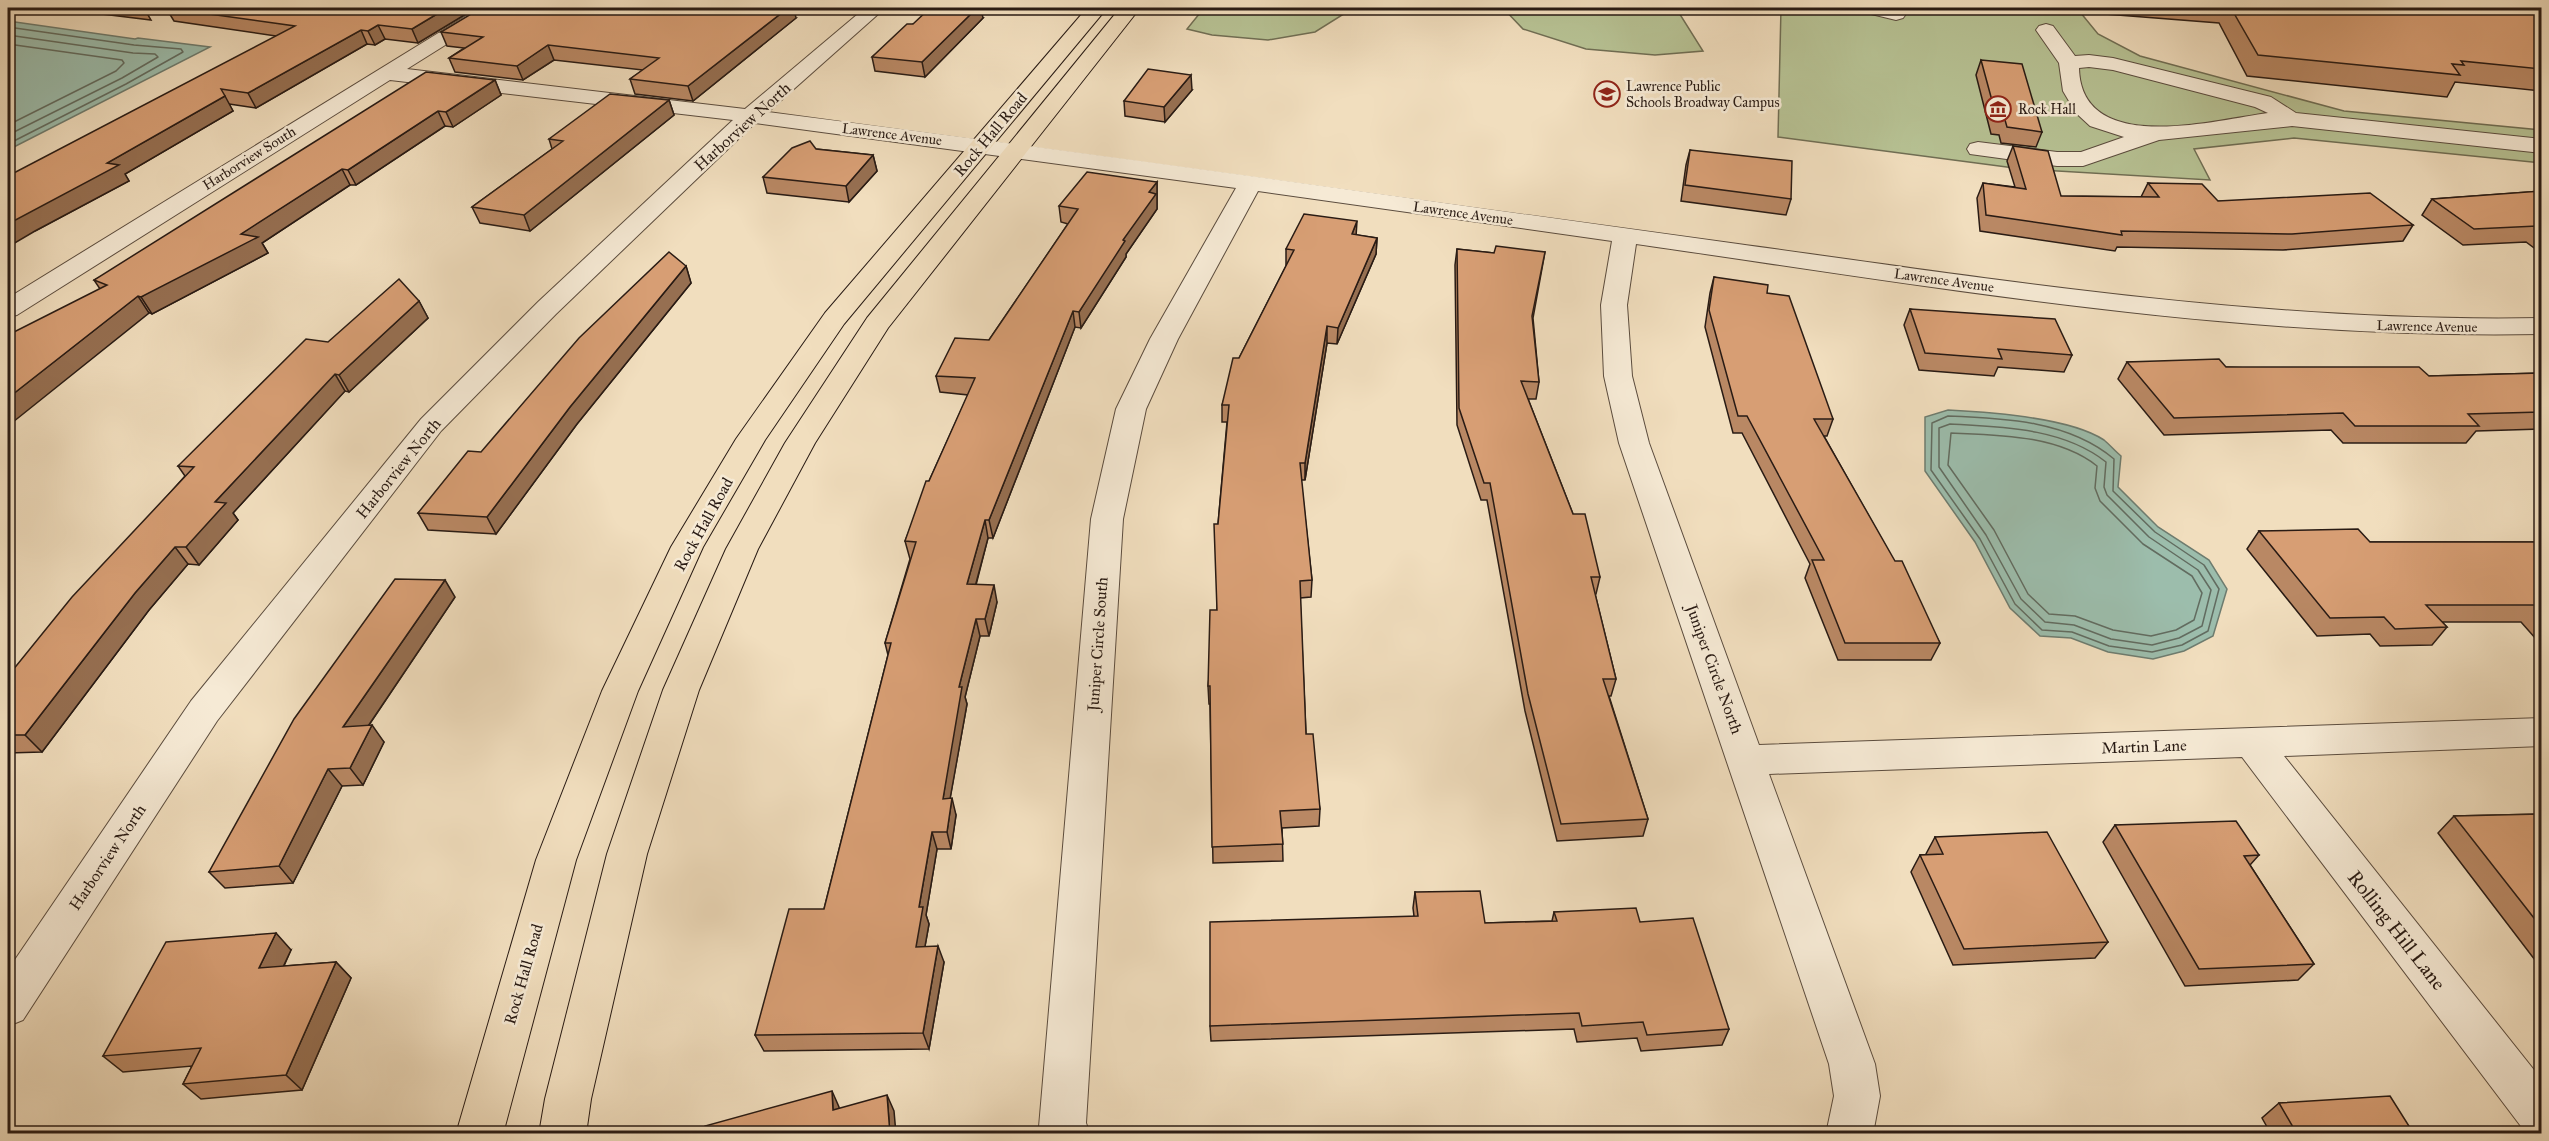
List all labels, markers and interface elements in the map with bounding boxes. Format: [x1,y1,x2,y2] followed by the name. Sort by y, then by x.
[690,78,795,175] street label: Harborview North
[1626,78,1780,111] place label: Lawrence Public Schools Broadway Campus
[1592,79,1622,109] school or university icon: Lawrence Public Schools Broadway Campus
[950,88,1031,180] street label: Rock Hall Road
[1983,94,2013,124] museum icon: Rock Hall
[2018,101,2076,118] place label: Rock Hall
[841,120,943,149] street label: Lawrence Avenue
[200,123,299,194] street label: Harborview South
[1412,198,1514,229] street label: Lawrence Avenue
[1893,265,1995,296] street label: Lawrence Avenue
[2377,317,2478,336] street label: Lawrence Avenue
[352,414,445,522] street label: Harborview North
[670,474,737,574] street label: Rock Hall Road
[1083,576,1113,714] street label: Juniper Circle South
[1681,600,1747,737] street label: Juniper Circle North
[2101,736,2187,757] street label: Martin Lane
[65,801,150,914] street label: Harborview North
[2342,865,2451,995] street label: Rolling Hill Lane
[500,922,547,1027] street label: Rock Hall Road

